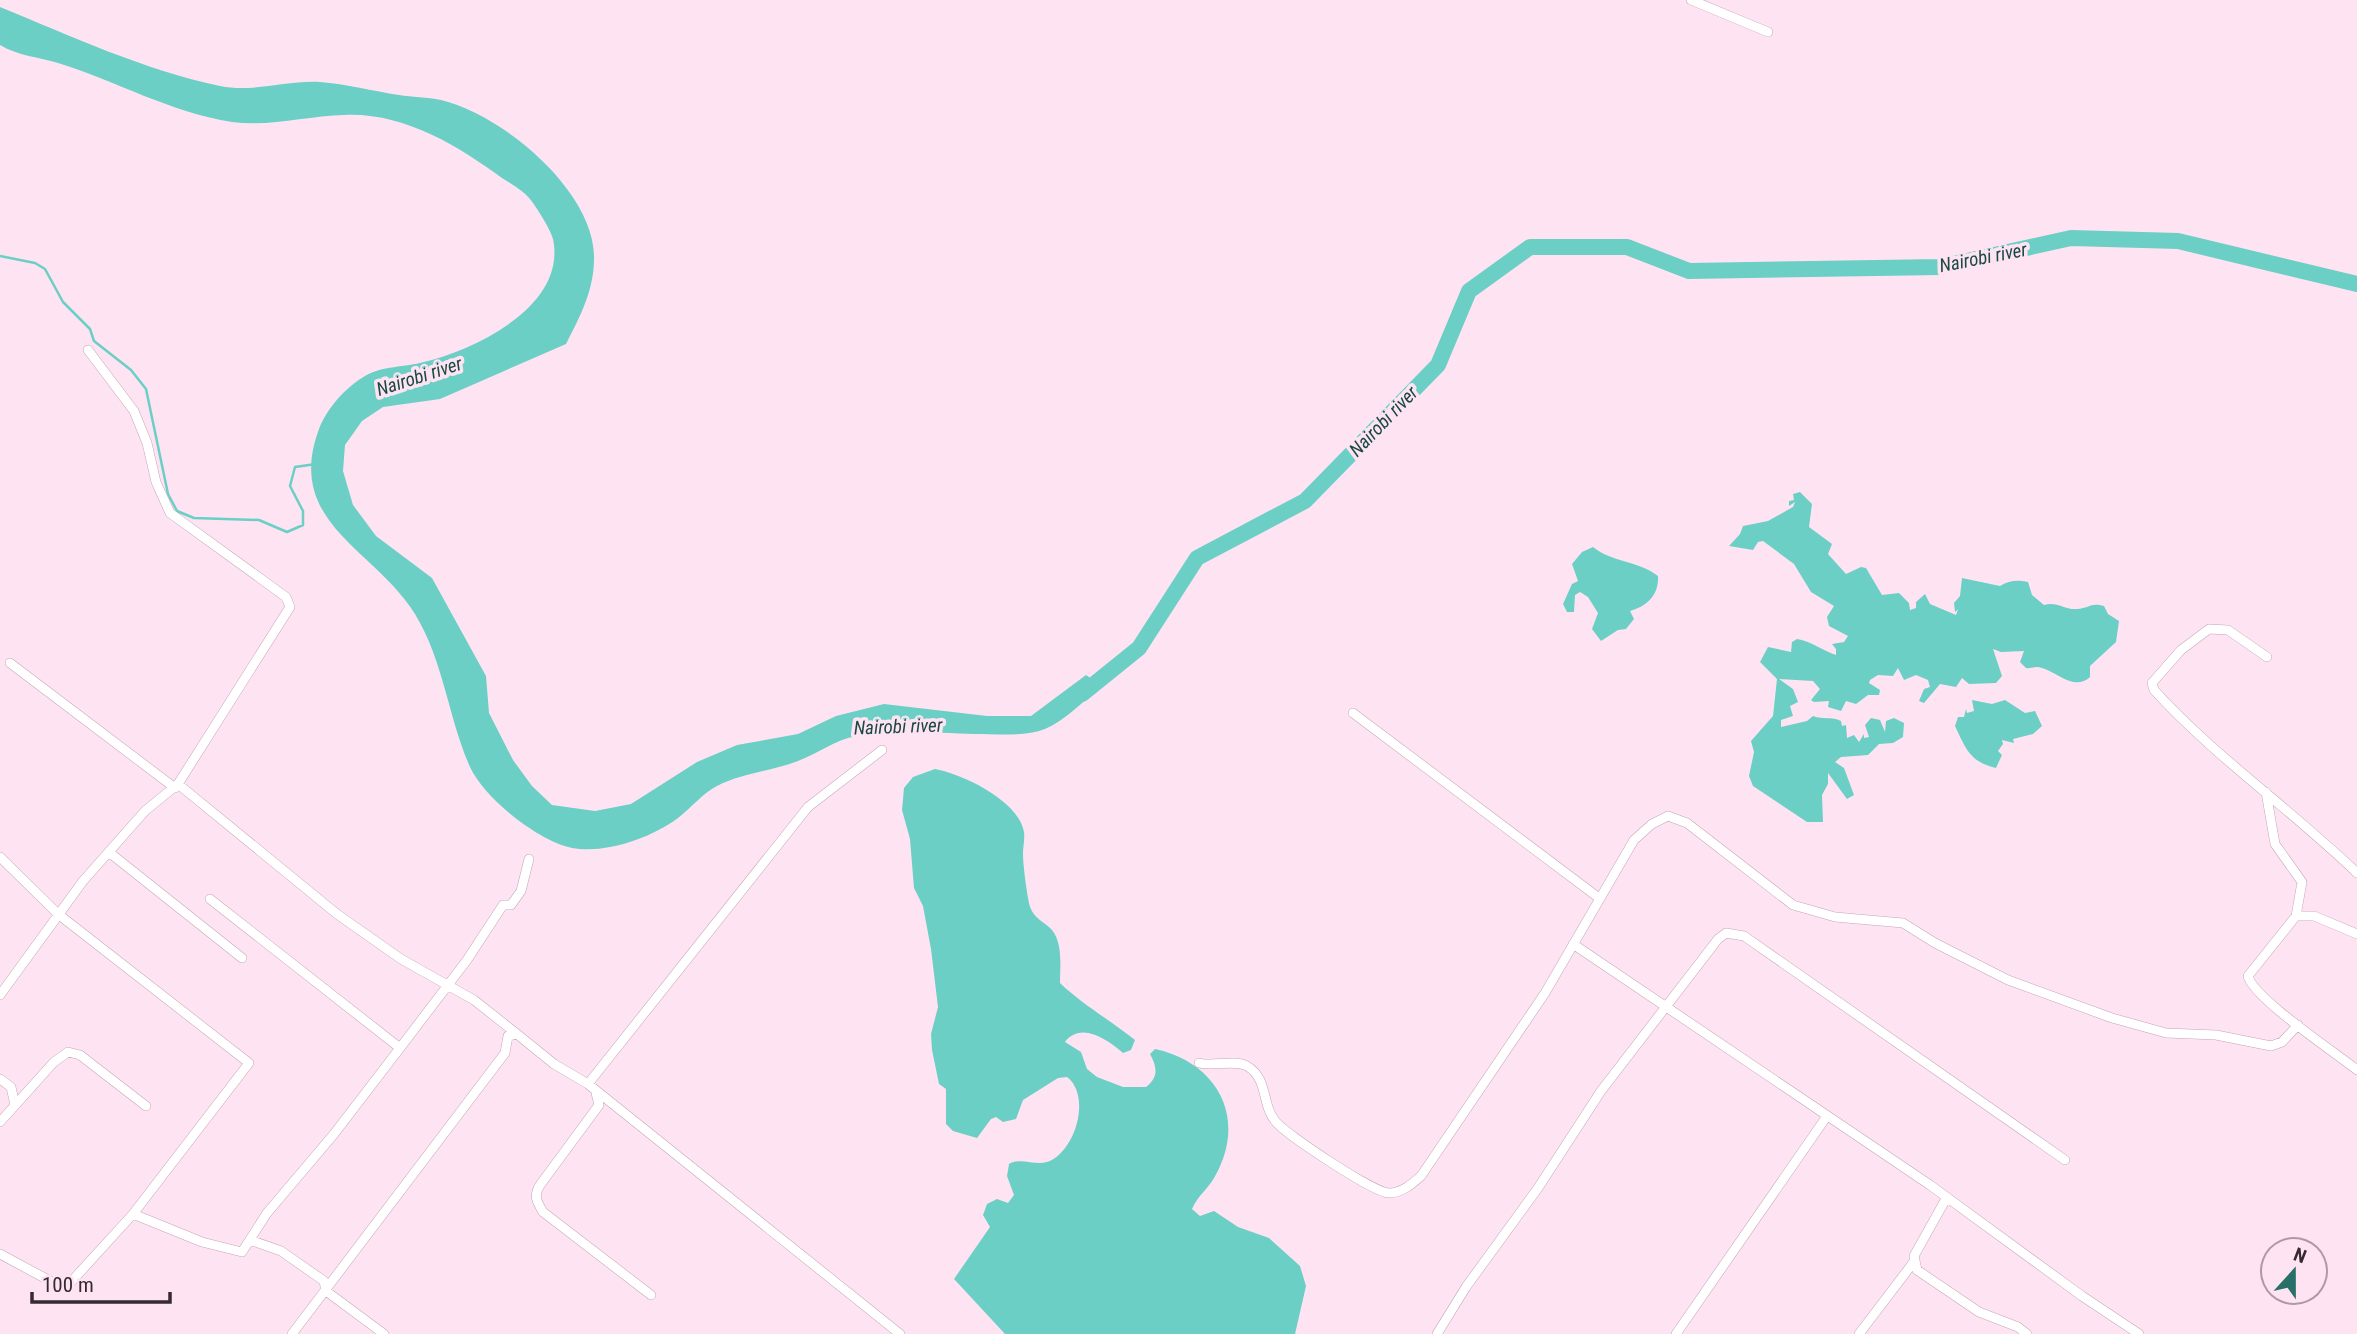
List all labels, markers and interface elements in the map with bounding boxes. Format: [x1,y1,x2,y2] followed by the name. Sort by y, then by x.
[1937,238,2029,277] water label: Nairobi river
[373,352,465,401] water label: Nairobi river
[1344,381,1423,461] water label: Nairobi river
[853,713,943,740] water label: Nairobi river
[2259,1236,2329,1306] north arrow
[2290,1243,2309,1268] text: N
[32,1260,170,1304] scale bar
[42,1273,94,1297] text: 100 m

